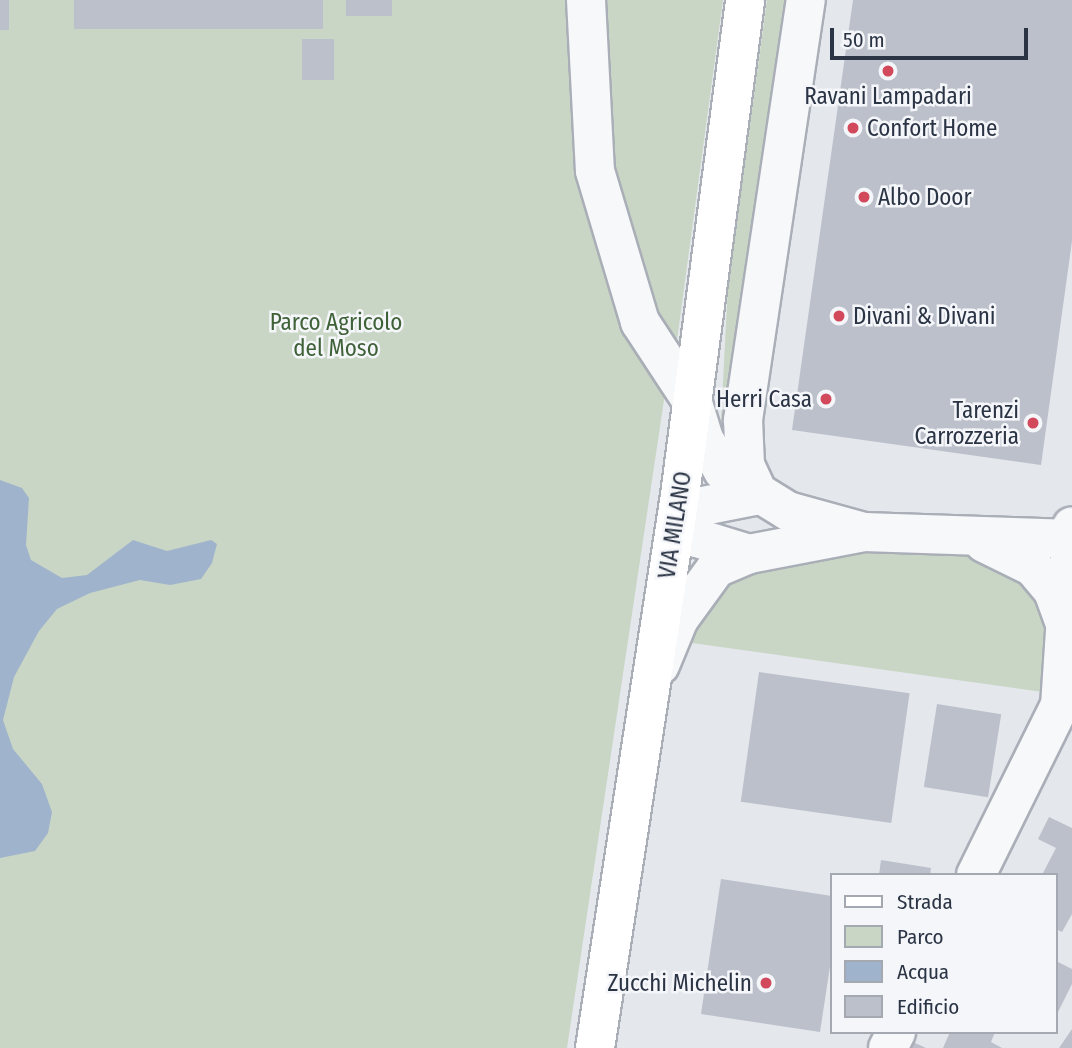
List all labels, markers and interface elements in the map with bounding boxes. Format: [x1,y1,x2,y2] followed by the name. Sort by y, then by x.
[834,14,1032,58] scale bar
[843,27,885,53] text: 50 m
[880,63,896,79] marker: Ravani Lampadari
[804,82,972,110] place label: Ravani Lampadari
[867,114,997,142] place label: Confort Home
[845,120,861,136] marker: Confort Home
[878,183,971,211] place label: Albo Door
[856,189,872,205] marker: Albo Door
[853,302,996,330] place label: Divani & Divani
[270,308,402,362] park label: Parco Agricolo del Moso
[831,308,847,324] marker: Divani & Divani
[716,385,812,413] place label: Herri Casa
[818,391,834,407] marker: Herri Casa
[914,396,1019,450] place label: Tarenzi Carrozzeria
[1025,415,1041,431] marker: Tarenzi Carrozzeria
[653,469,697,581] street label: VIA MILANO
[830,873,1058,1034] legend
[897,889,953,915] text: Strada
[897,924,944,950] text: Parco
[897,959,949,985] text: Acqua
[608,969,752,997] place label: Zucchi Michelin
[758,975,774,991] marker: Zucchi Michelin
[897,994,959,1020] text: Edificio

